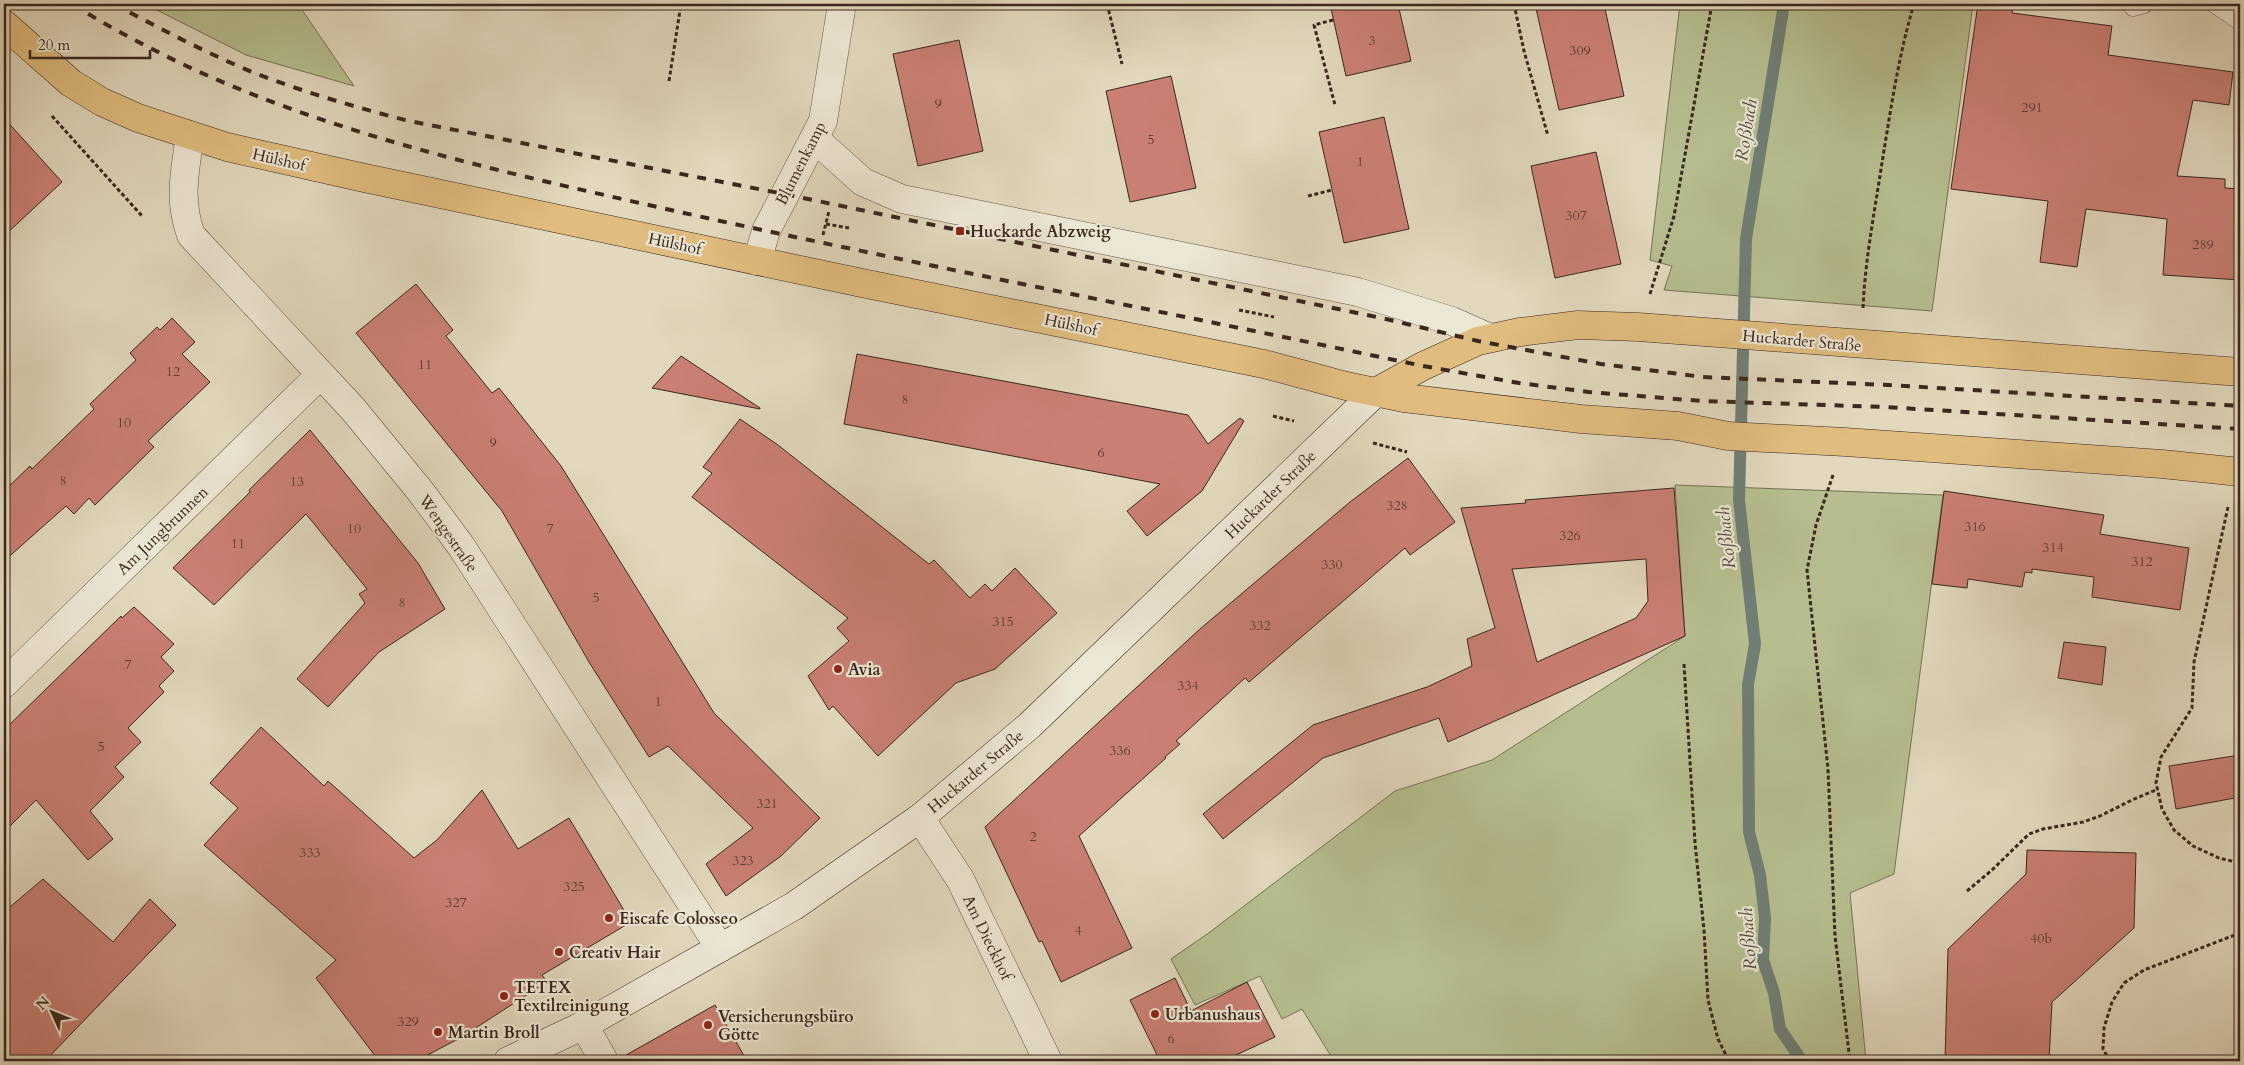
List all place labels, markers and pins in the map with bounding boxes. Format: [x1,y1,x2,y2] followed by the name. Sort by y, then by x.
[970,221,1111,243] place label: Huckarde Abzweig
[954,225,966,237] marker: Huckarde Abzweig
[848,659,881,681] place label: Avia
[832,663,844,675] marker: Avia
[619,908,738,930] place label: Eiscafe Colosseo
[603,912,615,924] marker: Eiscafe Colosseo
[569,942,661,964] place label: Creativ Hair
[553,946,565,958] marker: Creativ Hair
[514,977,629,1017] place label: TETEX Textilreinigung
[498,990,510,1002] marker: TETEX Textilreinigung
[1165,1004,1260,1026] place label: Urbanushaus
[718,1006,854,1046] place label: Versicherungsbüro Götte
[1149,1008,1161,1020] marker: Urbanushaus
[702,1019,714,1031] marker: Versicherungsbüro Götte
[448,1022,540,1044] place label: Martin Broll
[432,1026,444,1038] marker: Martin Broll

